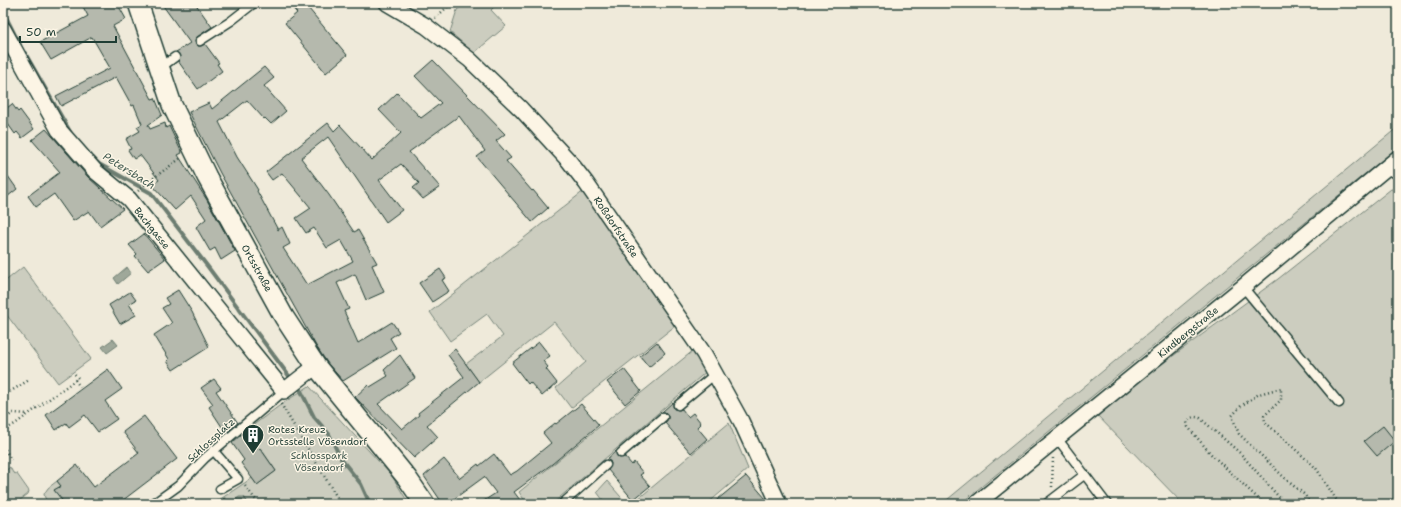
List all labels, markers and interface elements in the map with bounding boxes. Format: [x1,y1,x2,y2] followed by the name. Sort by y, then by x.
[20,18,116,44] scale bar
[26,24,56,40] text: 50 m
[100,149,158,193] water label: Petersbach
[591,194,641,260] street label: Roßdorfstraße
[131,204,173,252] street label: Bachgasse
[239,242,275,294] street label: Ortsstraße
[1155,303,1221,361] street label: Kindbergstraße
[184,415,238,465] street label: Schlossplatz
[240,422,266,455] building icon: Rotes Kreuz Ortsstelle Vösendorf
[268,423,368,448] place label: Rotes Kreuz Ortsstelle Vösendorf
[291,449,348,474] park label: Schlosspark Vösendorf

